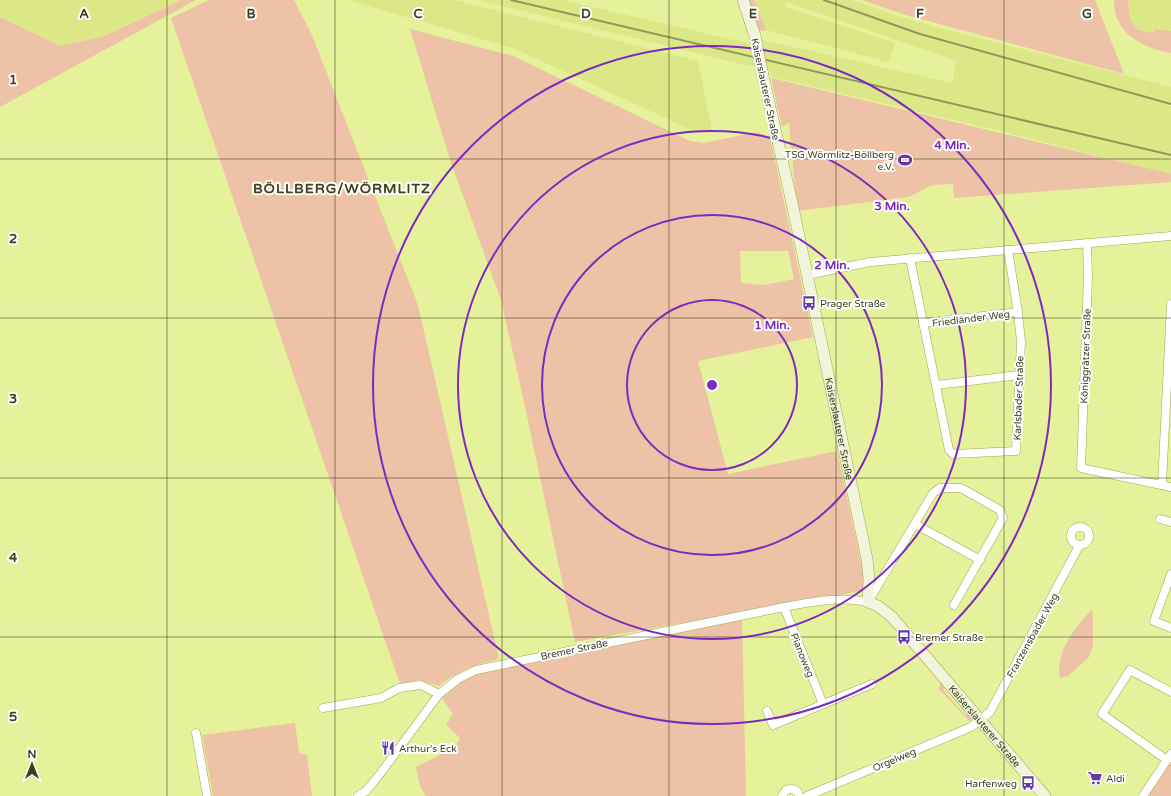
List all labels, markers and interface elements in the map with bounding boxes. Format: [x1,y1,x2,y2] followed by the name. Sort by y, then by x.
[79,6,89,22] text: A
[246,6,256,22] text: B
[413,6,423,22] text: C
[581,6,591,22] text: D
[749,6,757,22] text: E
[916,6,924,22] text: F
[1082,6,1092,22] text: G
[748,37,782,142] street label: Kaiserslauterer Straße
[9,72,17,88] text: 1
[934,138,970,152] text: 4 Min.
[785,149,894,173] place label: TSG Wörmlitz-Böllberg e.V.
[897,152,913,168] sports icon: TSG Wörmlitz-Böllberg e.V.
[253,180,431,197] district label: BÖLLBERG/WÖRMLITZ
[874,199,910,213] text: 3 Min.
[9,231,17,247] text: 2
[814,258,850,272] text: 2 Min.
[801,295,817,311] bus stop icon: Prager Straße
[820,298,886,310] place label: Prager Straße
[932,308,1011,330] street label: Friedländer Weg
[1078,308,1094,404] street label: Königgrätzer Straße
[754,318,790,332] text: 1 Min.
[1012,355,1026,441] street label: Karlsbader Straße
[822,377,855,482] street label: Kaiserslauterer Straße
[705,378,719,392] centre of rings
[9,391,17,407] text: 3
[9,550,18,566] text: 4
[1005,591,1061,680] street label: Franzensbader Weg
[896,629,912,645] bus stop icon: Bremer Straße
[788,631,816,679] street label: Pianoweg
[915,632,984,644] place label: Bremer Straße
[539,637,609,663] street label: Bremer Straße
[946,683,1023,770] street label: Kaiserslauterer Straße
[9,709,17,725] text: 5
[380,740,396,756] restaurant icon: Arthur's Eck
[399,743,457,755] place label: Arthur's Eck
[12,744,52,784] north arrow
[871,745,918,774] street label: Orgelweg
[28,748,36,761] text: N
[1087,770,1103,786] supermarket icon: Aldi
[1106,773,1125,785] place label: Aldi
[1020,775,1036,791] bus stop icon: Harfenweg
[965,778,1017,790] place label: Harfenweg

